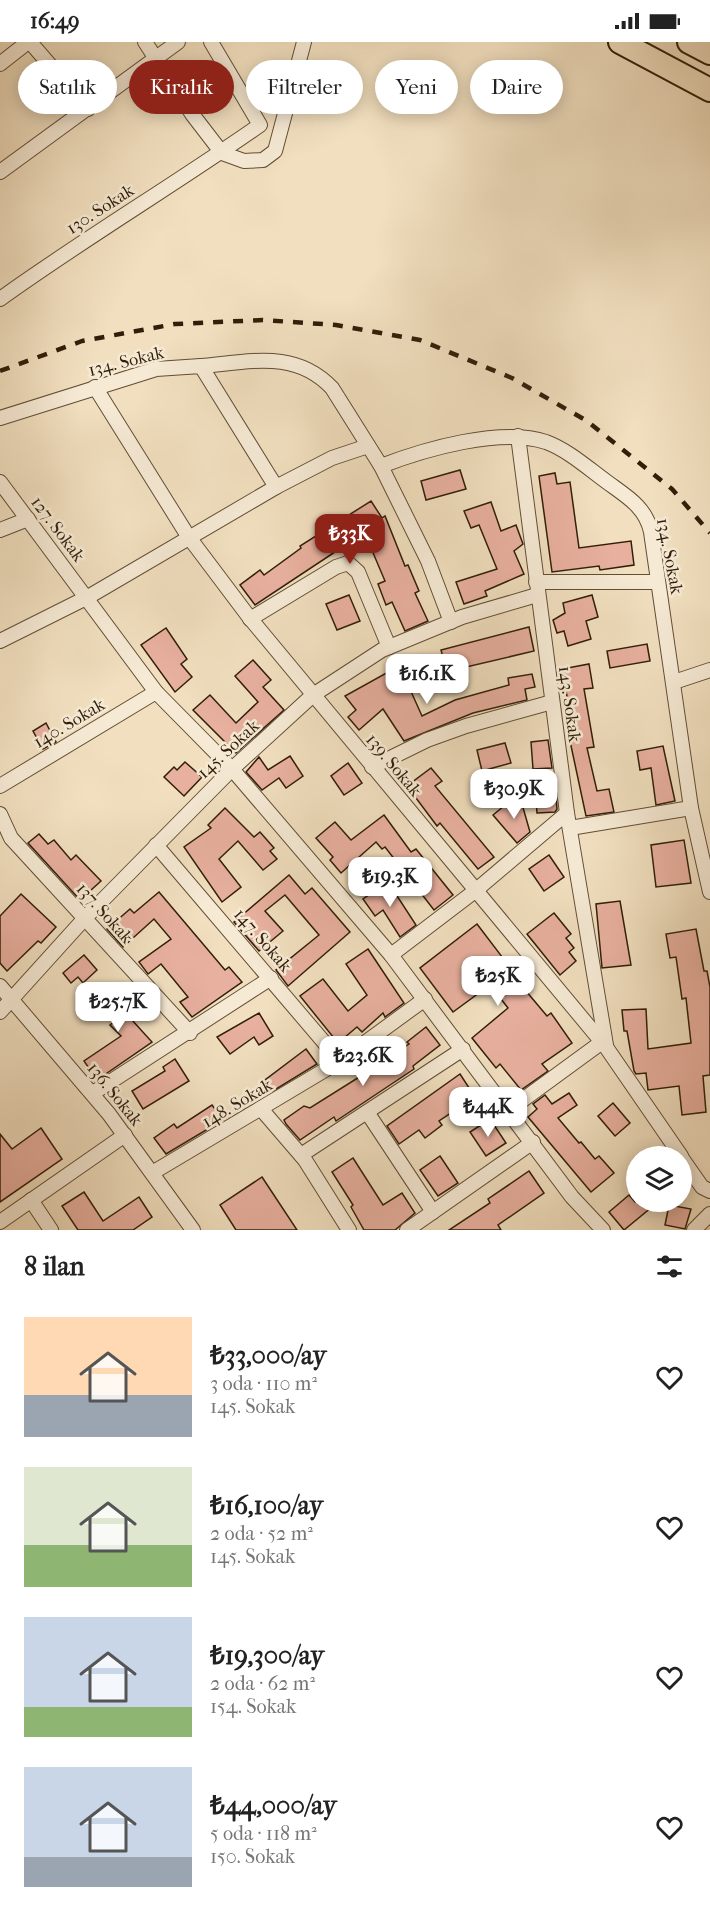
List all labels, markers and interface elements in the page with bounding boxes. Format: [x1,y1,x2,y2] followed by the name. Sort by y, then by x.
[30,8,80,34] text: 16:49
[18,60,117,114] chip: Satılık
[129,60,234,114] chip: Kiralık
[246,60,363,114] chip: Filtreler
[375,60,458,114] chip: Yeni
[470,60,563,114] chip: Daire
[63,179,139,239] street label: 130. Sokak
[86,342,167,381] street label: 134. Sokak
[26,492,89,567] street label: 127. Sokak
[314,514,386,565] pin: ₺33K
[652,516,687,597] street label: 134. Sokak
[329,522,371,545] text: ₺33K
[378,654,476,705] pin: ₺16.1K
[400,662,454,685] text: ₺16.1K
[554,665,585,744] street label: 143. Sokak
[30,694,109,753] street label: 140. Sokak
[193,715,264,783] street label: 145. Sokak
[361,730,426,802] street label: 139. Sokak
[465,769,563,820] pin: ₺30.9K
[484,777,544,800] text: ₺30.9K
[341,857,439,908] pin: ₺19.3K
[362,865,418,888] text: ₺19.3K
[72,879,138,949] street label: 137. Sokak
[229,904,296,977] street label: 147. Sokak
[462,956,534,1007] pin: ₺25K
[476,964,520,987] text: ₺25K
[69,982,167,1033] pin: ₺25.7K
[89,990,147,1013] text: ₺25.7K
[314,1036,412,1087] pin: ₺23.6K
[333,1044,393,1067] text: ₺23.6K
[83,1058,147,1131] street label: 136. Sokak
[198,1074,277,1133] street label: 148. Sokak
[452,1087,524,1138] pin: ₺44K
[463,1095,513,1118] text: ₺44K
[626,1146,692,1212] map controls
[626,1146,692,1212] button: layers
[653,1250,686,1283] icon: filters
[24,1251,85,1282] text: 8 ilan
[210,1340,326,1371] text: ₺33,000/ay
[72,1341,144,1413] icon: home
[653,1361,686,1394] icon: heart
[210,1372,317,1395] text: 3 oda · 110 m²
[210,1395,295,1418] text: 145. Sokak
[210,1490,323,1521] text: ₺16,100/ay
[72,1491,144,1563] icon: home
[653,1511,686,1544] icon: heart
[210,1522,313,1545] text: 2 oda · 52 m²
[210,1545,295,1568] text: 145. Sokak
[210,1640,324,1671] text: ₺19,300/ay
[72,1641,144,1713] icon: home
[653,1661,686,1694] icon: heart
[210,1672,315,1695] text: 2 oda · 62 m²
[210,1695,296,1718] text: 154. Sokak
[210,1790,337,1821] text: ₺44,000/ay
[72,1791,144,1863] icon: home
[653,1811,686,1844] icon: heart
[210,1822,317,1845] text: 5 oda · 118 m²
[210,1845,295,1868] text: 150. Sokak

